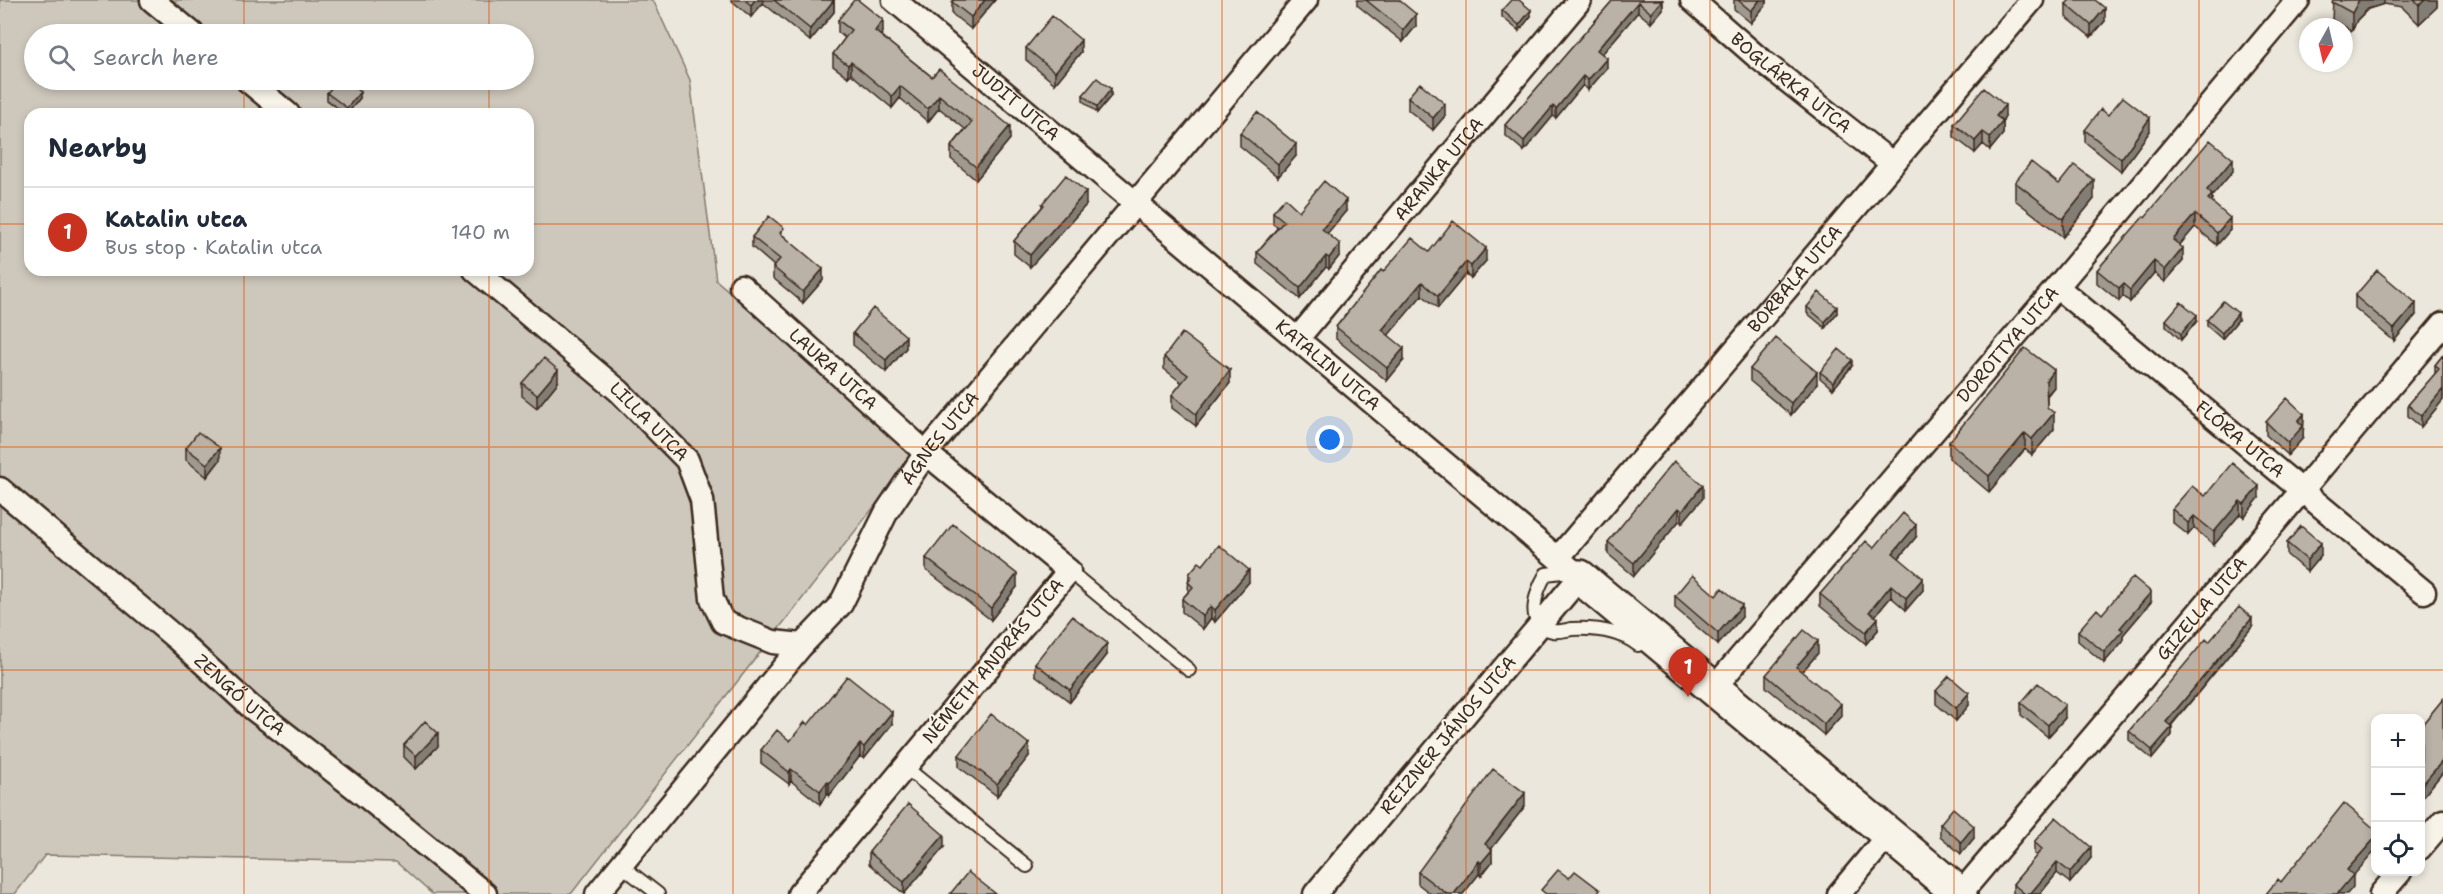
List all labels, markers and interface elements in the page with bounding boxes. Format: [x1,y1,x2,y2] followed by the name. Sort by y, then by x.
[2299,18,2353,72] north arrow
[24,24,534,90] search box
[1725,27,1856,139] street label: BOGLÁRKA UTCA
[45,41,78,74] icon: search
[93,43,219,72] text: Search here
[967,59,1065,146] street label: JUDIT UTCA
[1389,112,1489,226] street label: ARANKA UTCA
[48,130,147,165] text: Nearby
[105,205,247,234] text: Katalin utca
[63,219,72,245] text: 1
[451,219,510,245] text: 140 m
[1742,220,1847,338] street label: BORBÁLA UTCA
[105,234,322,260] text: Bus stop · Katalin utca
[1951,281,2064,408] street label: DOROTTYA UTCA
[1270,314,1385,416] street label: KATALIN UTCA
[784,323,882,415] street label: LAURA UTCA
[605,376,694,467] street label: LILLA UTCA
[896,387,984,490] street label: ÁGNES UTCA
[2191,395,2290,483] street label: FLÓRA UTCA
[1315,425,1344,454] your location
[2151,552,2252,665] street label: GIZELLA UTCA
[917,573,1069,749] street label: NÉMETH ANDRÁS UTCA
[1668,648,1708,697] pin: 1
[189,649,290,741] street label: ZENGŐ UTCA
[1375,651,1521,819] street label: REIZNER JÁNOS UTCA
[2371,714,2425,876] map controls
[2371,714,2425,768] button: +
[2371,768,2425,822] button: −
[2371,822,2425,876] button: locate

